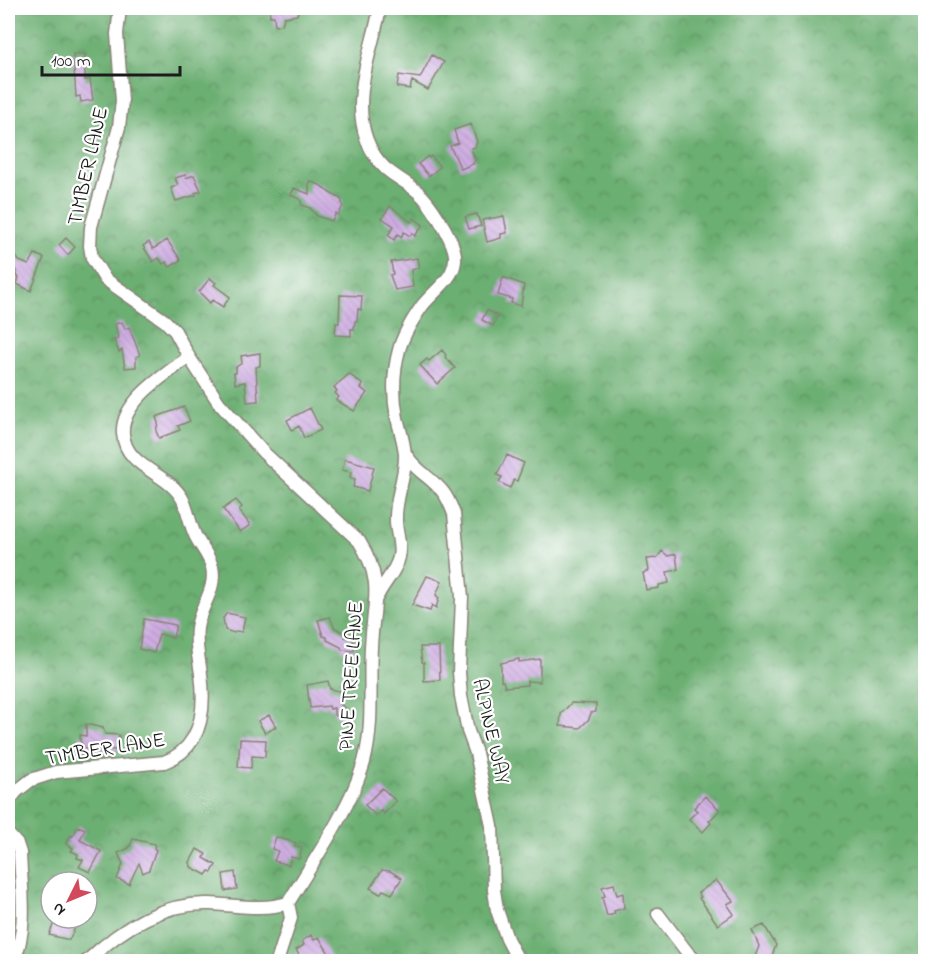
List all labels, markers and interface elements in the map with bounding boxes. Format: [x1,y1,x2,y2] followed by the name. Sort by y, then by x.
[42,39,180,77] scale bar
[51,49,91,75] text: 100 m
[61,104,117,229] street label: TIMBER LANE
[332,600,372,752] street label: PINE TREE LANE
[463,676,517,788] street label: ALPINE WAY
[43,726,167,774] street label: TIMBER LANE
[39,870,99,930] north arrow
[47,897,72,921] text: N

